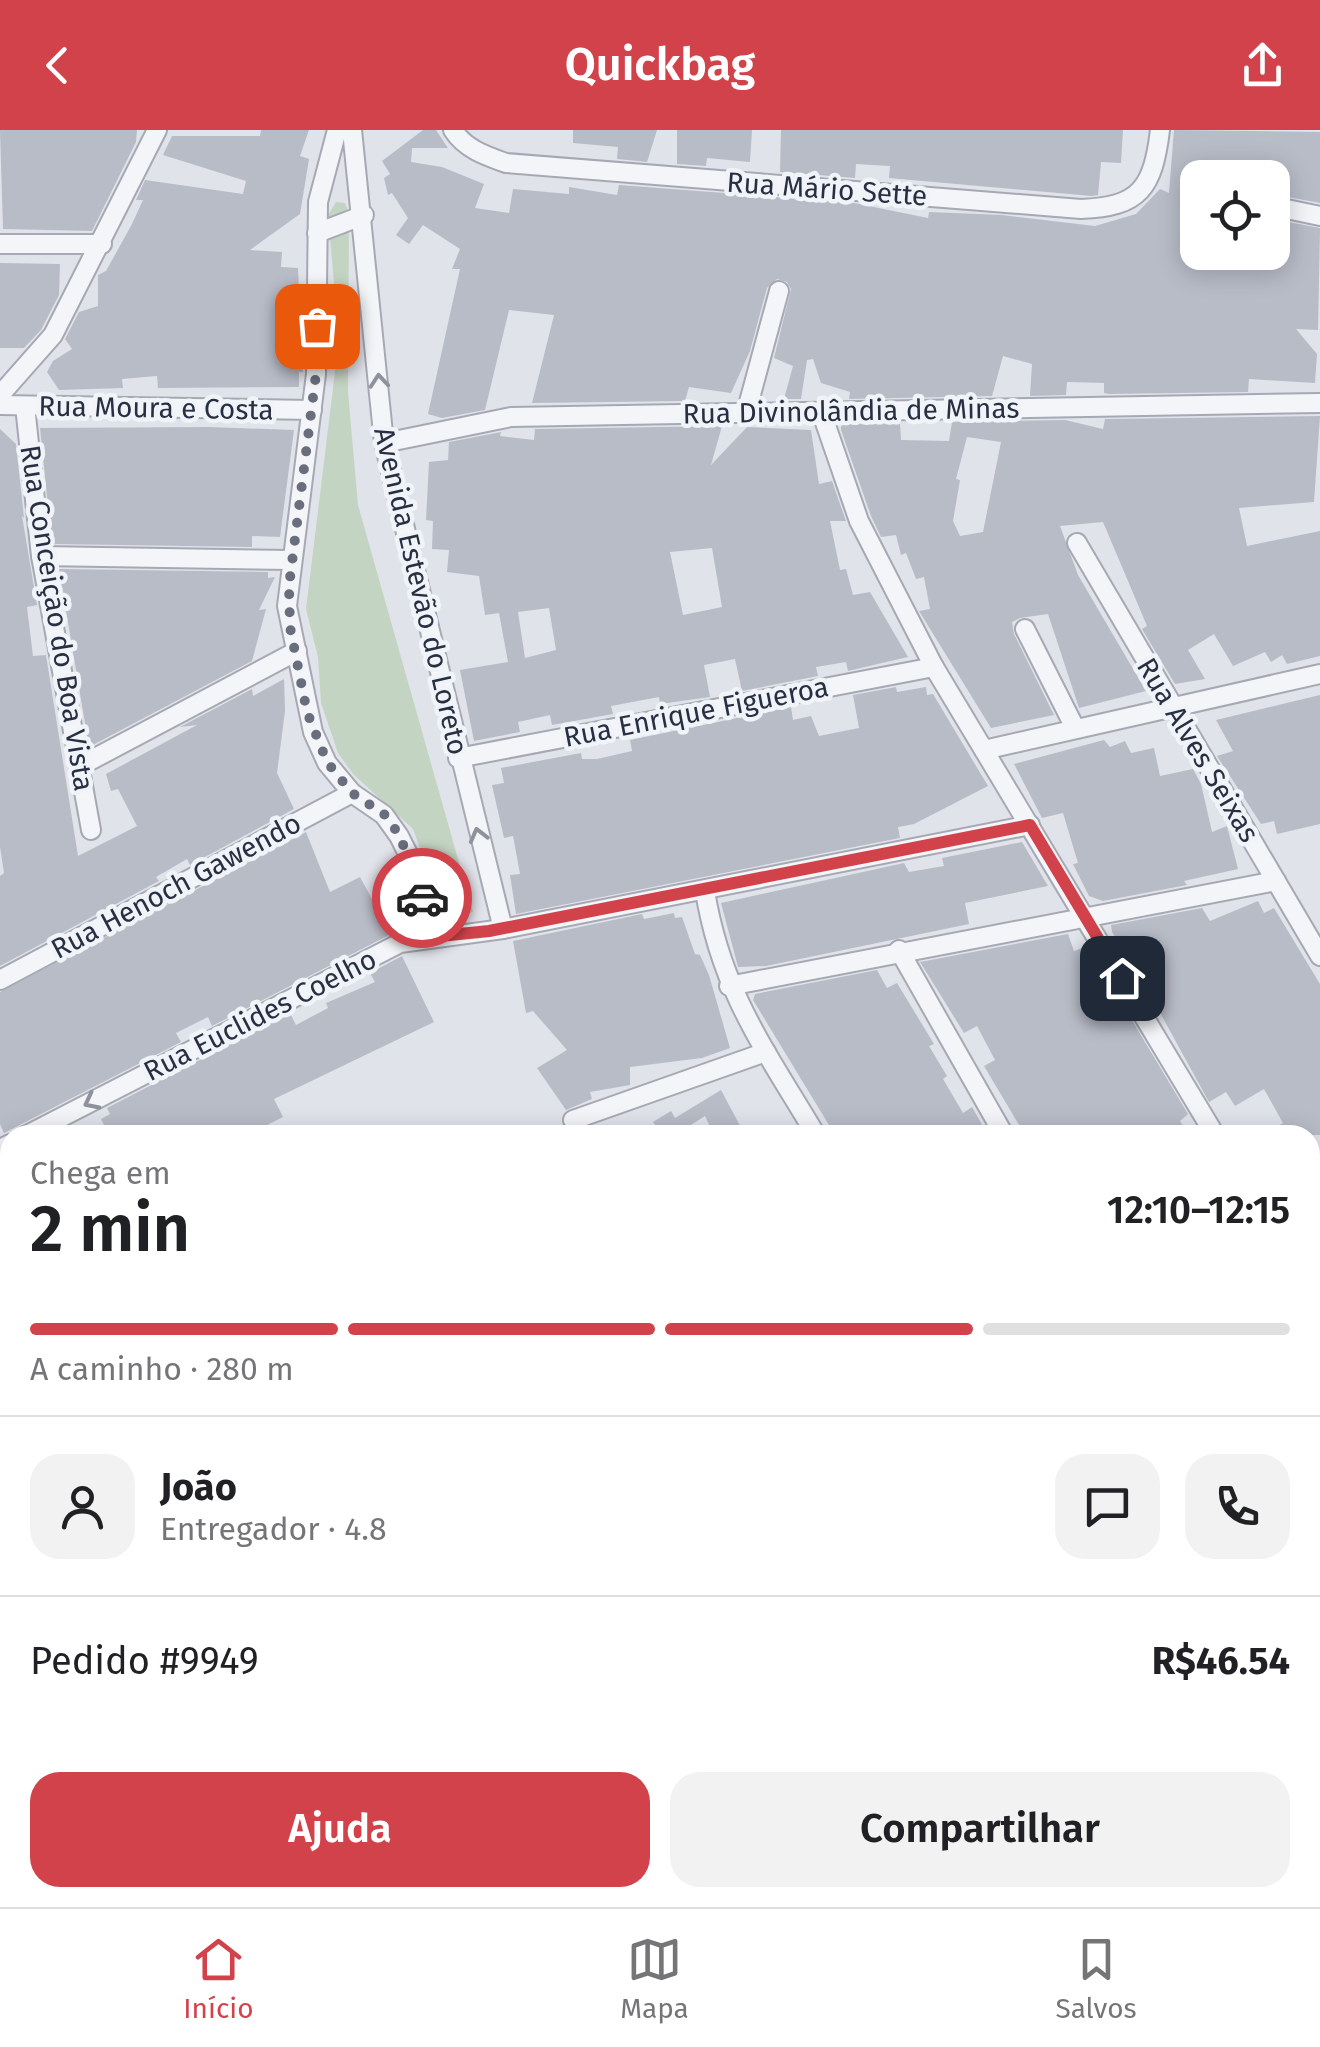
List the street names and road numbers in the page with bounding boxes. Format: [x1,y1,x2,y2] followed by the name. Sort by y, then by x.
[726,166,928,212] street label: Rua Mário Sette
[38,389,274,427] street label: Rua Moura e Costa
[682,392,1020,430] street label: Rua Divinolândia de Minas
[367,424,475,758] street label: Avenida Estevão do Loreto
[13,443,101,793] street label: Rua Conceição do Boa Vista
[1130,652,1266,848] street label: Rua Alves Seixas
[561,670,831,754] street label: Rua Enrique Figueroa
[46,806,306,966] street label: Rua Henoch Gawendo
[138,942,382,1088] street label: Rua Euclides Coelho

